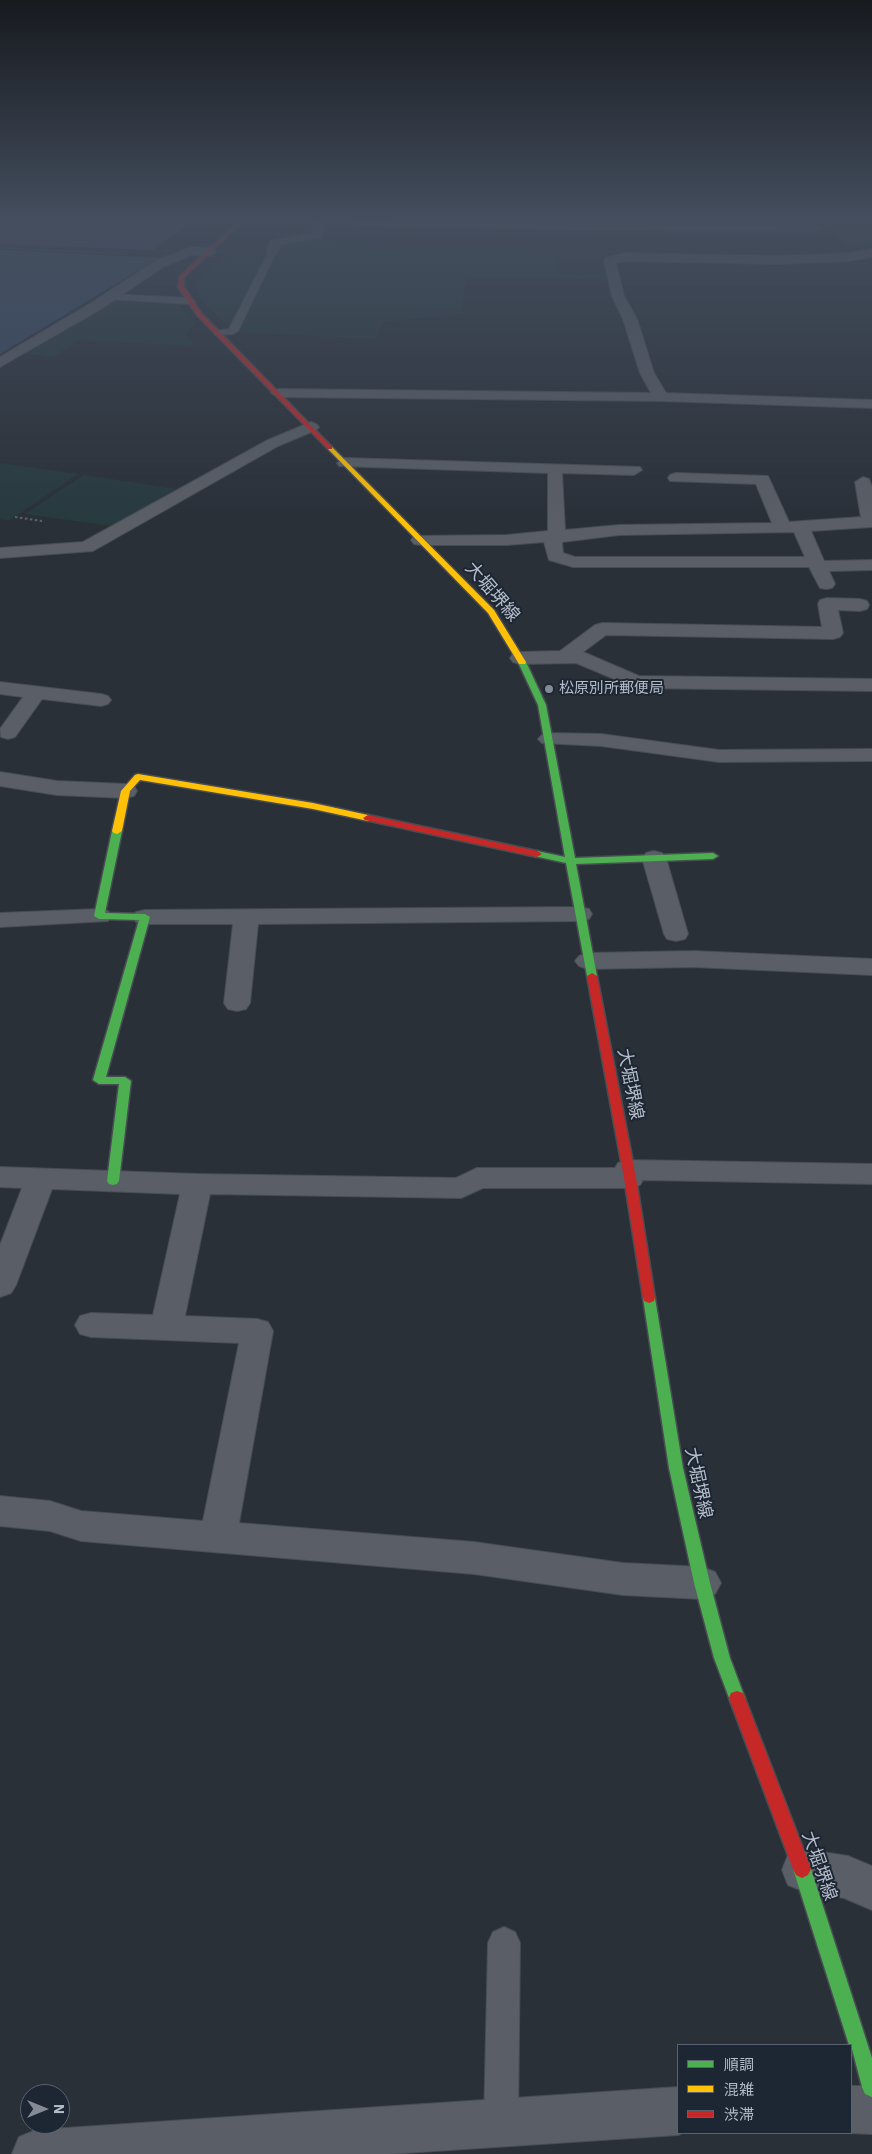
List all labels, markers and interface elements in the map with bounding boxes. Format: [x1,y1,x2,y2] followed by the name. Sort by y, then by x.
[460,558,524,626] street label: 大堀堺線
[559,680,664,698] place label: 松原別所郵便局
[543,683,555,695] marker: 松原別所郵便局
[613,1047,647,1121] street label: 大堀堺線
[680,1446,716,1520] street label: 大堀堺線
[797,1828,841,1904] street label: 大堀堺線
[677,2044,852,2134] legend
[724,2055,754,2074] text: 順調
[724,2080,754,2099] text: 混雑
[20,2084,70,2134] north arrow
[50,2104,68,2114] text: N
[724,2105,754,2124] text: 渋滞

